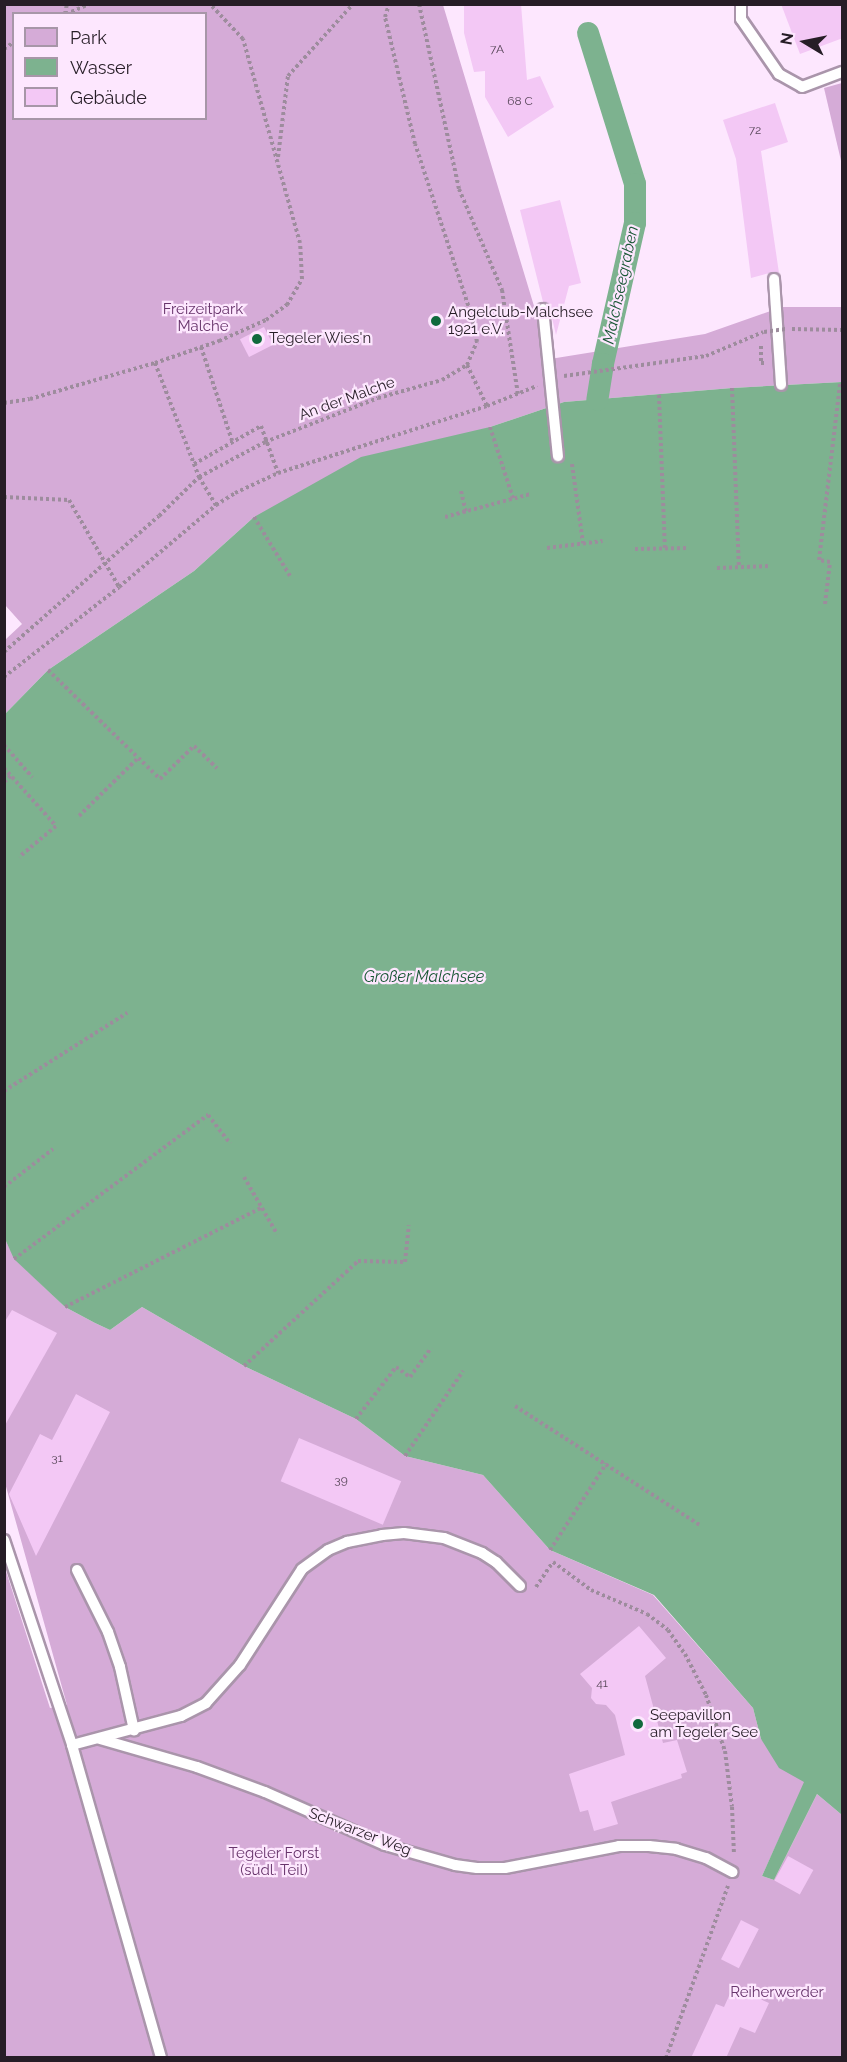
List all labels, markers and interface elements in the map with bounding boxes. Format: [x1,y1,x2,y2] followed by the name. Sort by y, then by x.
[12,12,207,120] legend
[775,12,835,72] north arrow
[70,27,107,48] text: Park
[776,31,797,46] text: N
[490,43,504,57] house number: 7A
[70,57,132,78] text: Wasser
[70,87,147,108] text: Gebäude
[507,95,533,109] house number: 68 C
[749,124,761,138] house number: 72
[599,224,643,346] water label: Malchseegraben
[163,300,243,335] park label: Freizeitpark Malche
[448,303,593,338] place label: Angelclub-Malchsee 1921 e.V.
[429,314,443,328] marker: Angelclub-Malchsee 1921 e.V.
[269,330,372,348] place label: Tegeler Wies'n
[250,332,264,346] marker: Tegeler Wies'n
[296,373,398,425] street label: An der Malche
[364,967,484,987] water label: Großer Malchsee
[51,1452,63,1466] house number: 31
[334,1474,348,1488] house number: 39
[596,1677,608,1691] house number: 41
[650,1706,759,1741] place label: Seepavillon am Tegeler See
[631,1717,645,1731] marker: Seepavillon am Tegeler See
[306,1804,414,1860] street label: Schwarzer Weg
[228,1844,320,1879] park label: Tegeler Forst (südl. Teil)
[730,1984,824,2002] park label: Reiherwerder

